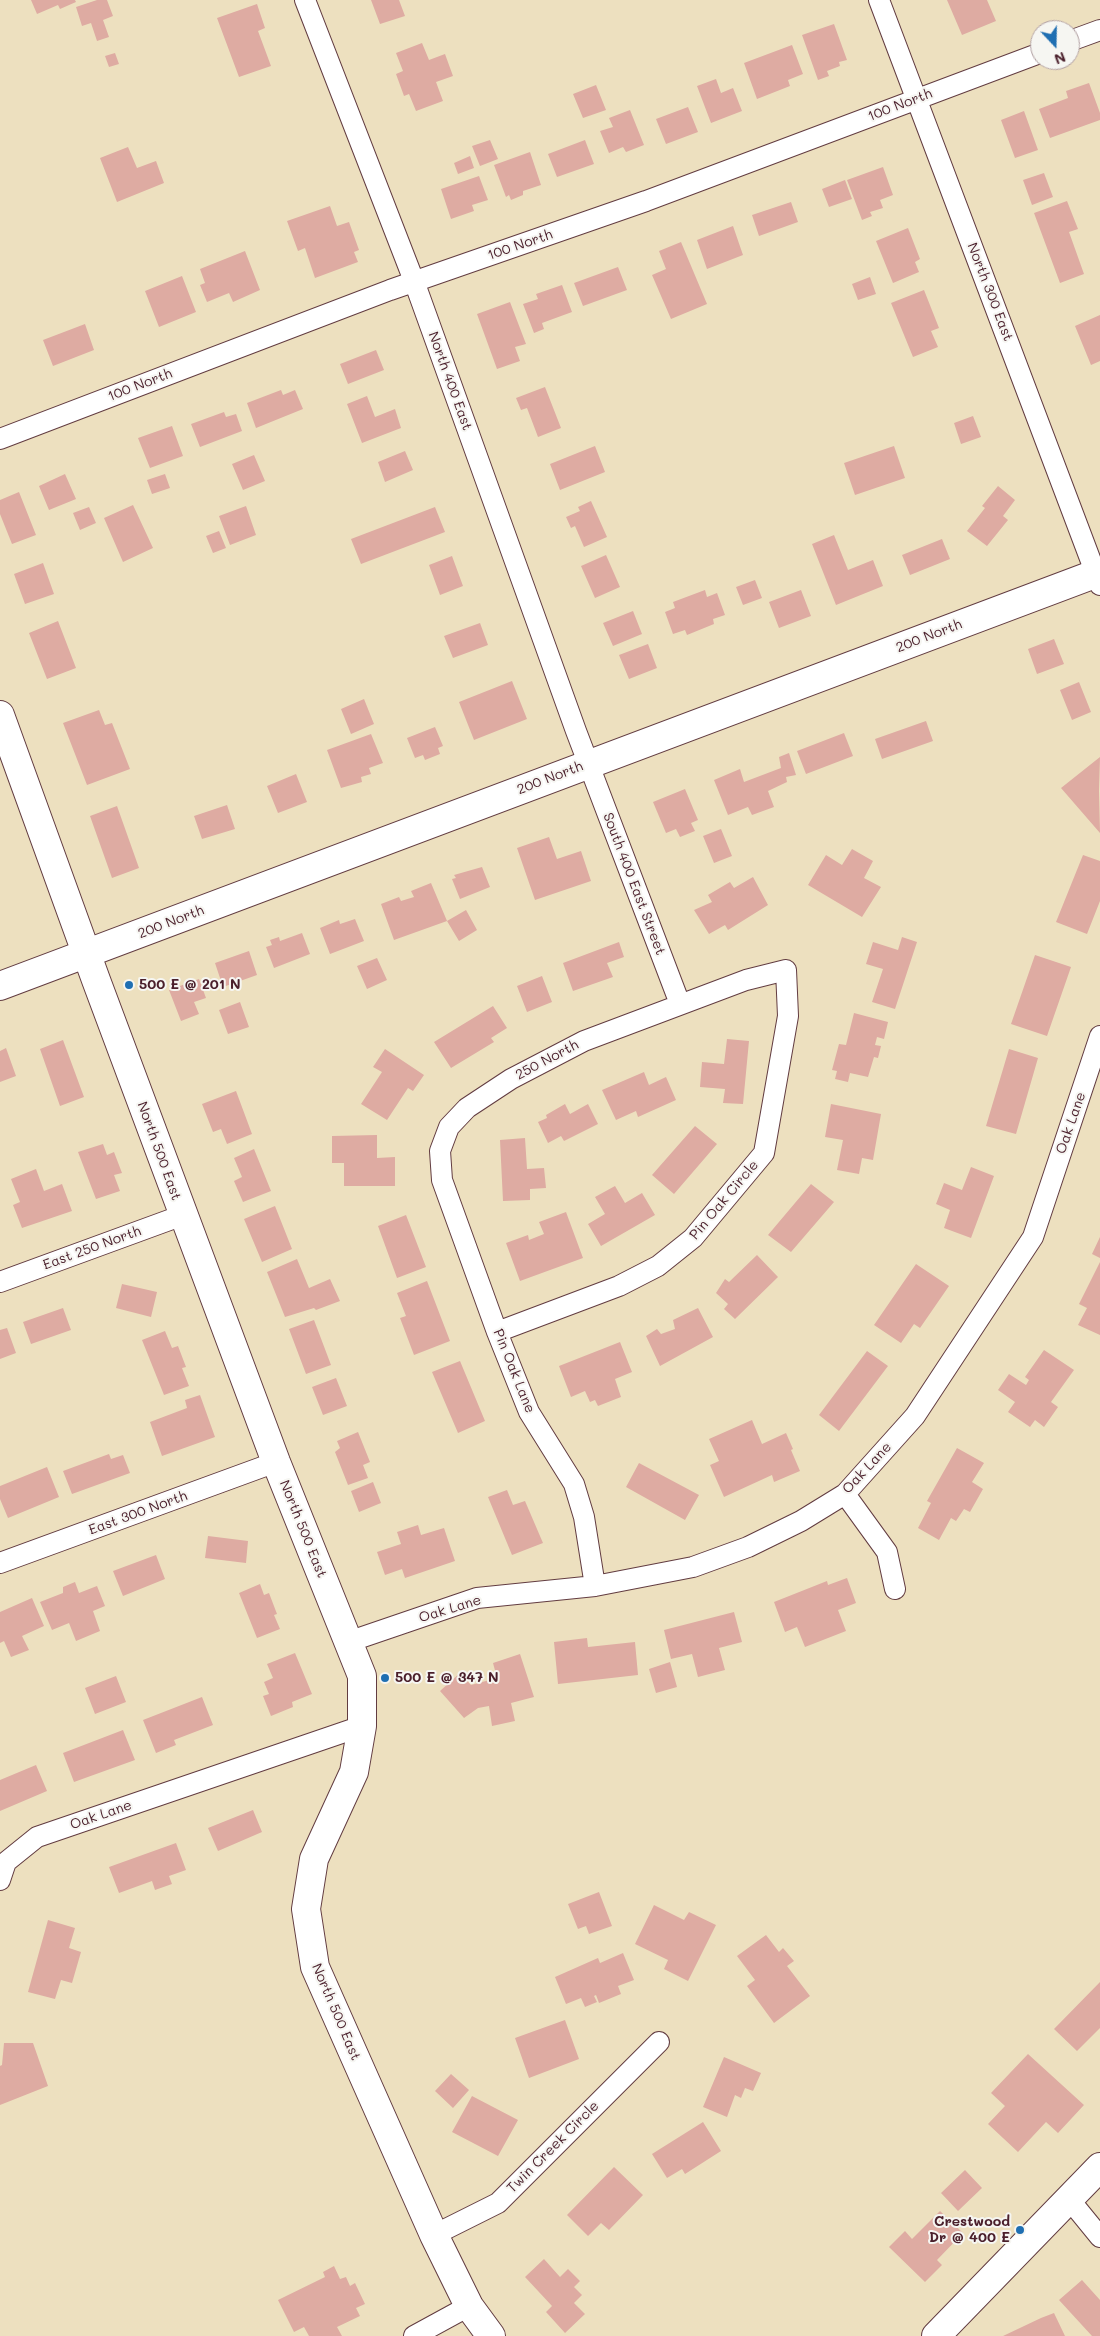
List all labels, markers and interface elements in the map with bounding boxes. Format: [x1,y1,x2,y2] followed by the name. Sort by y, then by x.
[1030,20,1080,70] north arrow
[1052,48,1069,69] text: N
[865,85,935,125] street label: 100 North
[485,226,555,264] street label: 100 North
[964,241,1016,343] street label: North 300 East
[424,329,476,433] street label: North 400 East
[105,365,175,405] street label: 100 North
[894,616,964,656] street label: 200 North
[515,758,585,798] street label: 200 North
[599,810,669,958] street label: South 400 East Street
[136,902,206,942] street label: 200 North
[139,977,241,993] place label: 500 E @ 201 N
[123,979,135,991] marker: 500 E @ 201 N
[513,1036,581,1084] street label: 250 North
[1053,1090,1089,1156] street label: Oak Lane
[133,1099,185,1203] street label: North 500 East
[686,1157,762,1243] street label: Pin Oak Circle
[41,1222,143,1274] street label: East 250 North
[489,1326,539,1416] street label: Pin Oak Lane
[839,1439,895,1497] street label: Oak Lane
[276,1478,330,1580] street label: North 500 East
[86,1487,190,1539] street label: East 300 North
[417,1592,483,1626] street label: Oak Lane
[395,1670,499,1686] place label: 500 E @ 347 N
[379,1672,391,1684] marker: 500 E @ 347 N
[68,1797,134,1833] street label: Oak Lane
[308,1961,364,2063] street label: North 500 East
[504,2098,602,2196] street label: Twin Creek Circle
[929,2214,1010,2246] place label: Crestwood Dr @ 400 E
[1014,2224,1026,2236] marker: Crestwood Dr @ 400 E

